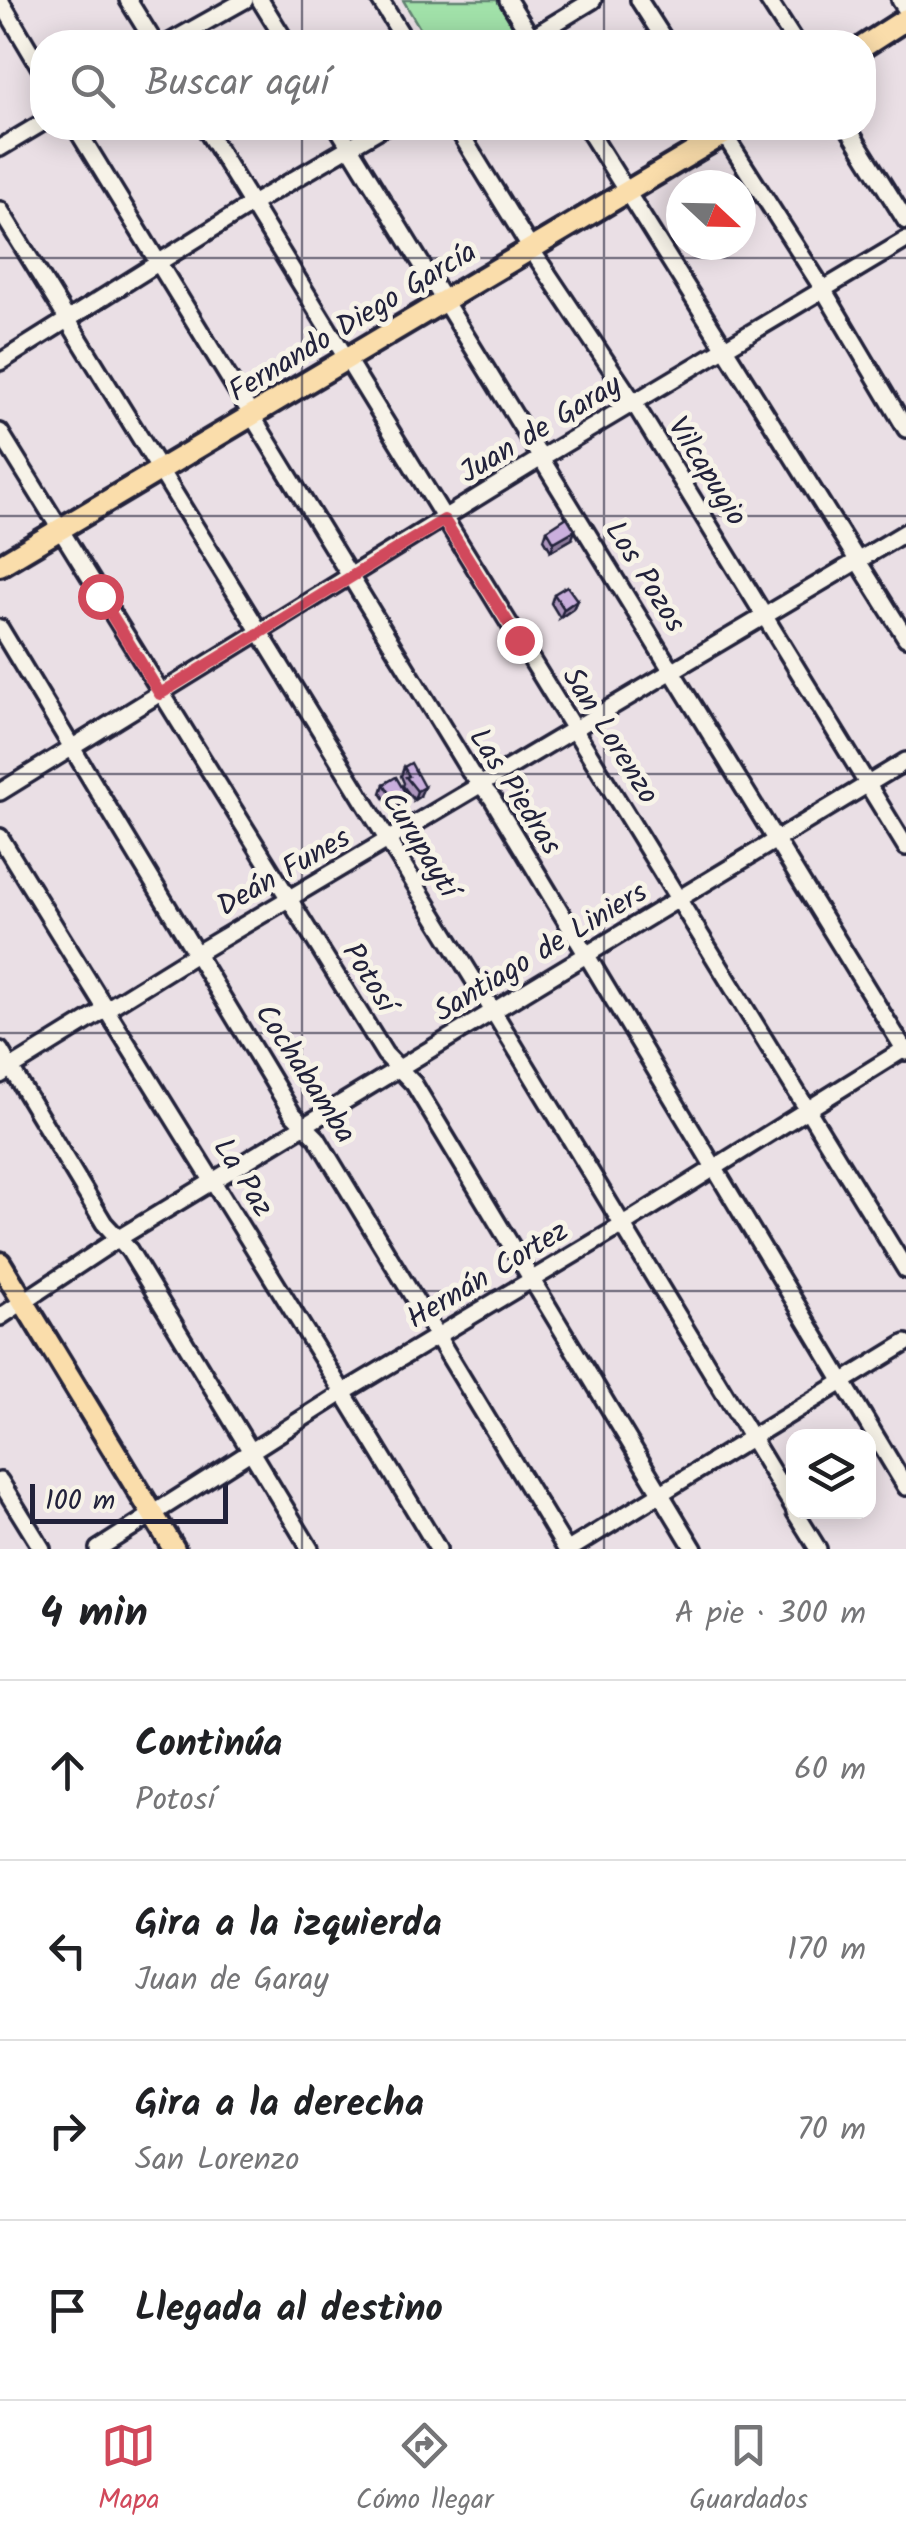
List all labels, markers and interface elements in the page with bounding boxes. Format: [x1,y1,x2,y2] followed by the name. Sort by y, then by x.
[30,30,876,140] search box
[145,55,329,115] text: Buscar aquí
[65,58,120,113] icon: search
[666,170,756,260] north arrow
[220,229,486,416] street label: Fernando Diego García
[451,362,632,497] street label: Juan de Garay
[654,408,759,536] street label: Vilcapugio
[591,512,698,643] street label: Los Pozos
[78,574,124,620] route start
[497,618,543,664] route end
[548,658,671,814] street label: San Lorenzo
[455,719,574,866] street label: Las Piedras
[368,782,473,912] street label: Curupaytí
[208,815,360,930] street label: Deán Funes
[425,870,657,1036] street label: Santiago de Liniers
[328,934,411,1027] street label: Potosí
[241,995,368,1154] street label: Cochabamba
[199,1129,285,1227] street label: La Paz
[398,1208,578,1343] street label: Hernán Cortez
[786,1429,876,1519] map controls
[786,1429,876,1519] button: layers
[30,1479,228,1524] scale bar
[45,1479,115,1524] text: 100 m
[40,1581,148,1648] text: 4 min
[675,1589,866,1640] text: A pie · 300 m
[135,1715,282,1775] text: Continúa
[40,1743,95,1798] icon: ahead
[794,1745,866,1796] text: 60 m
[135,1775,215,1826] text: Potosí
[135,1895,442,1955] text: Gira a la izquierda
[40,1923,95,1978] icon: left
[787,1925,866,1976] text: 170 m
[135,1955,329,2006] text: Juan de Garay
[135,2075,424,2135] text: Gira a la derecha
[40,2103,95,2158] icon: right
[797,2105,866,2156] text: 70 m
[135,2135,299,2186] text: San Lorenzo
[135,2280,443,2340] text: Llegada al destino
[40,2283,95,2338] icon: arrive
[98,2418,160,2523] tab: Mapa
[356,2418,493,2523] tab: Cómo llegar
[689,2418,808,2523] tab: Guardados

